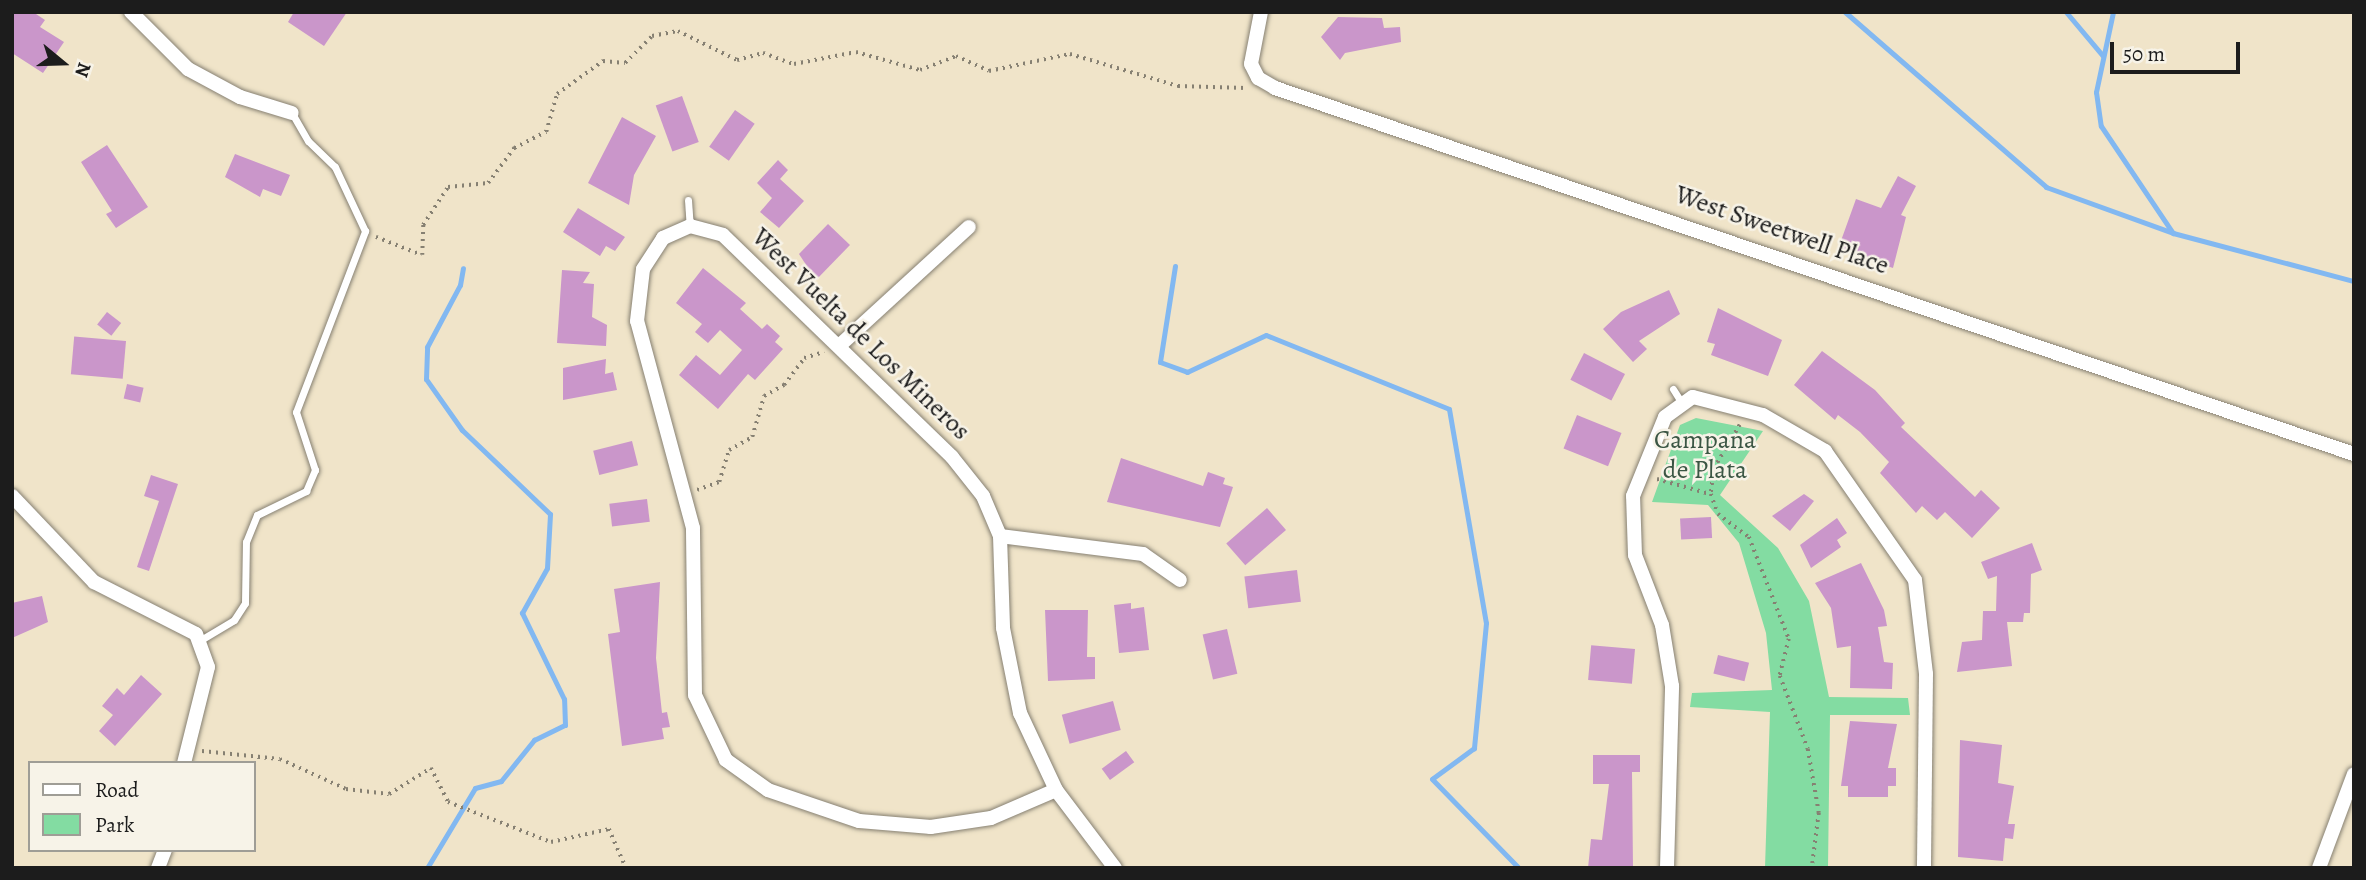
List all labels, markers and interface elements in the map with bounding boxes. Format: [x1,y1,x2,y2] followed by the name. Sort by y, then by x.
[28,28,98,98] north arrow
[2114,28,2244,72] scale bar
[2123,40,2165,68] text: 50 m
[68,59,97,81] text: N
[1671,179,1893,281] street label: West Sweetwell Place
[745,222,977,446] street label: West Vuelta de Los Mineros
[1654,424,1756,486] park label: Campana de Plata
[28,761,256,852] legend
[95,776,139,804] text: Road
[95,811,134,839] text: Park

